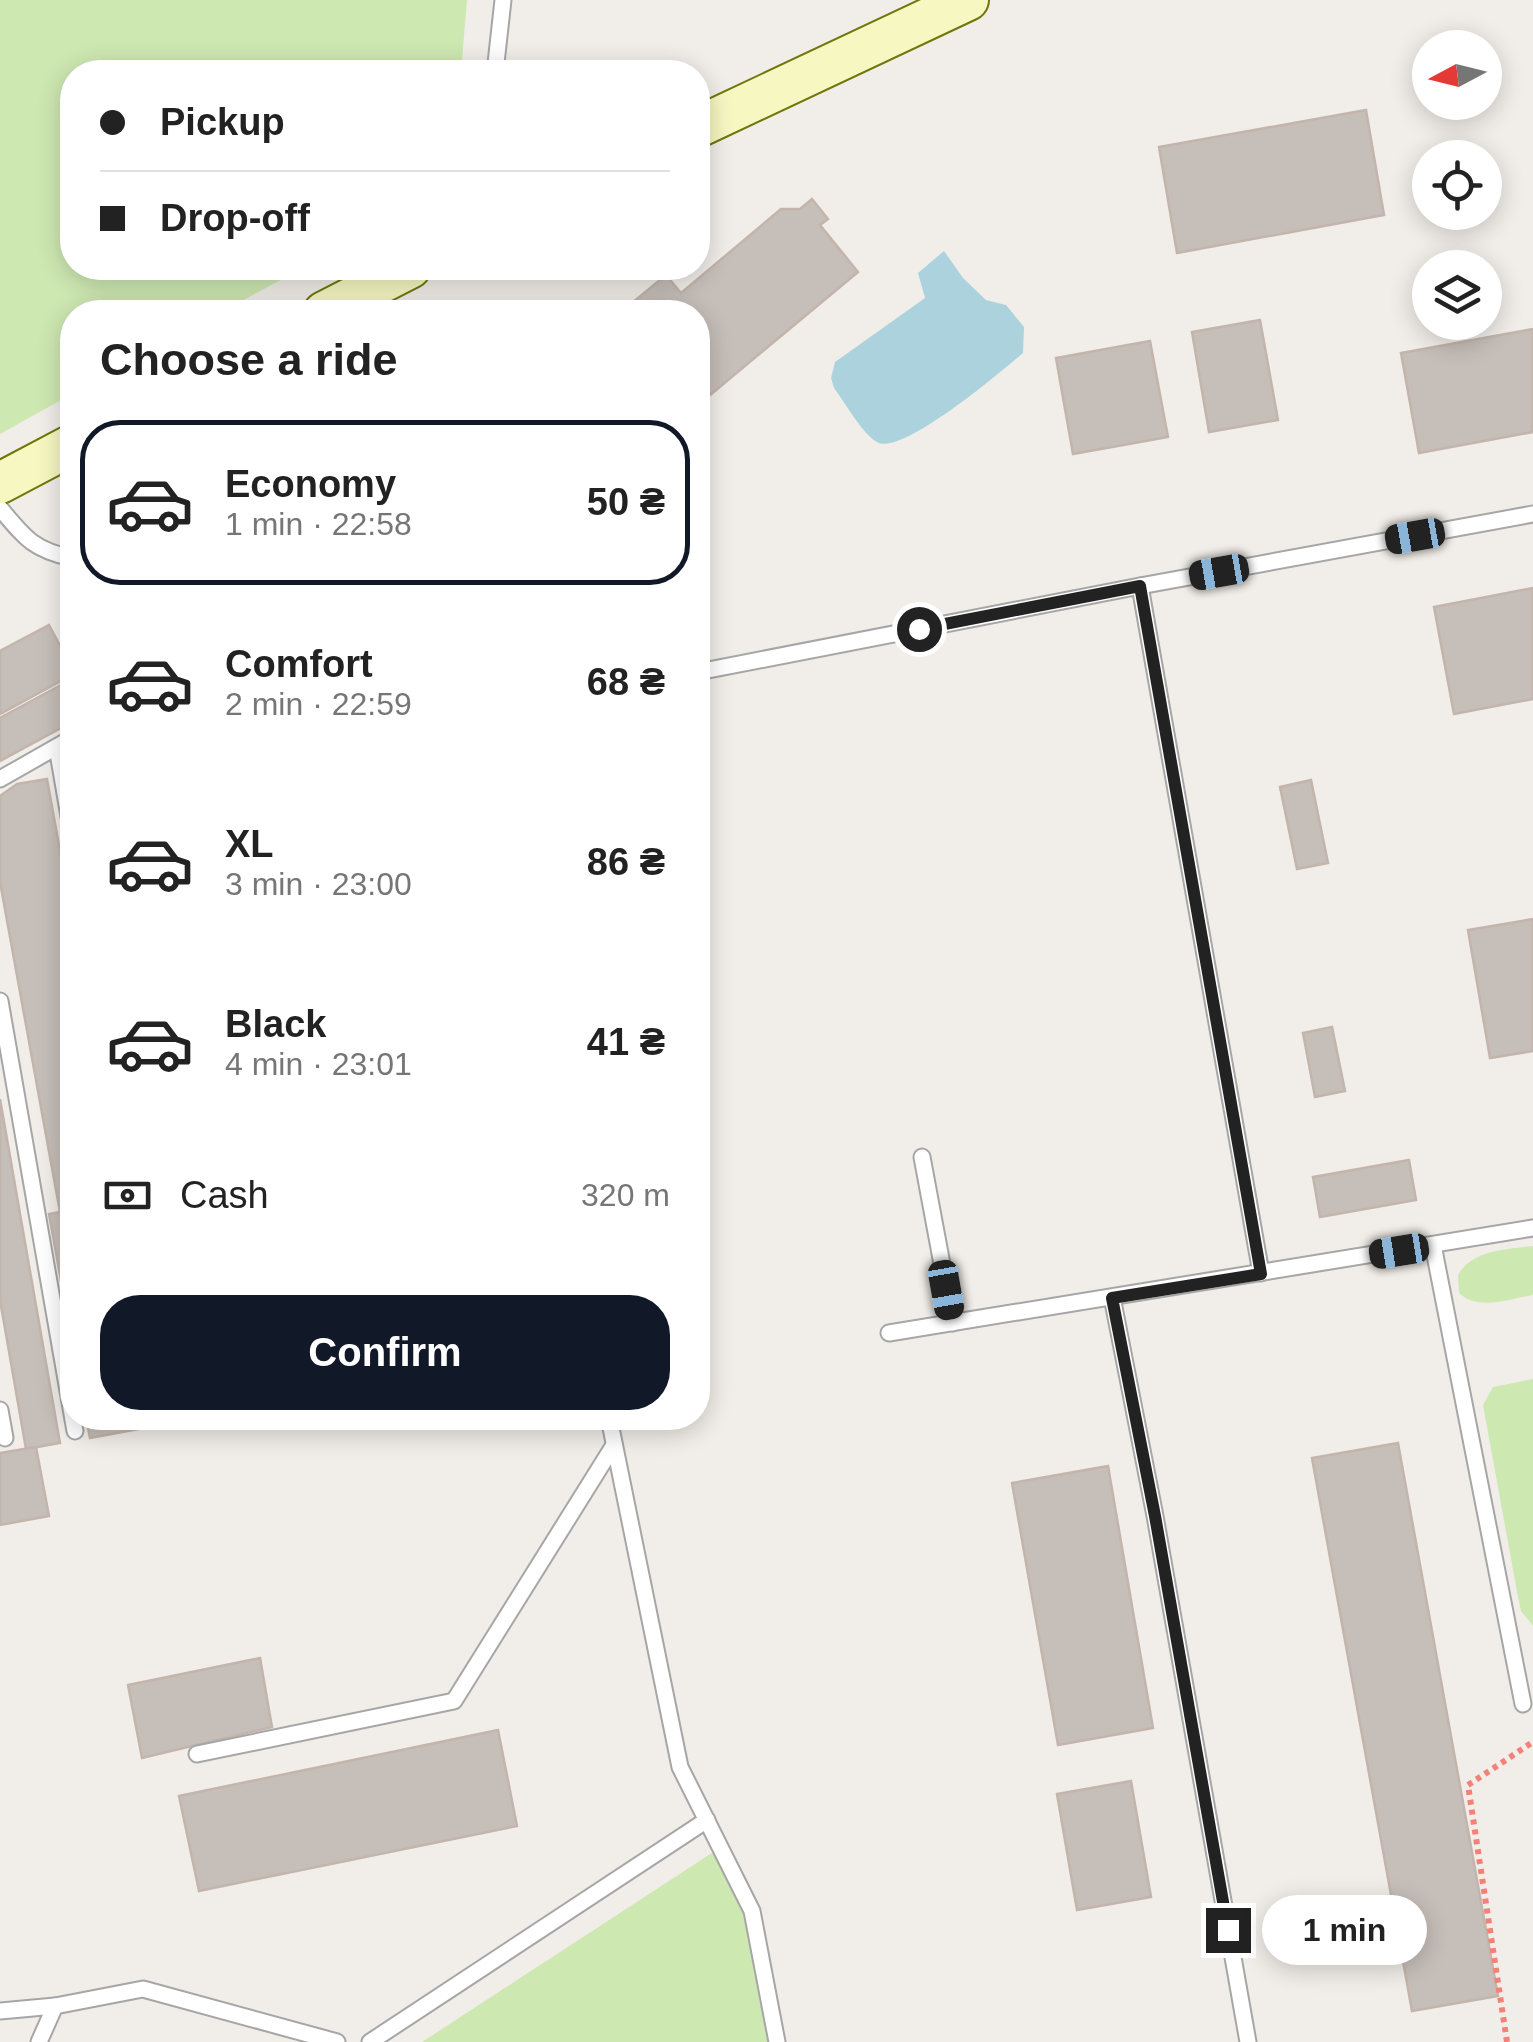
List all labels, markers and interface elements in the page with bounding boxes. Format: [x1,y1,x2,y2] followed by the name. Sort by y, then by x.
[1412,30,1502,120] north arrow
[1412,30,1502,340] map controls
[160,101,285,143] text: Pickup
[1412,140,1502,230] button: locate
[160,197,310,239] text: Drop-off
[1412,250,1502,340] button: layers
[100,334,398,385] text: Choose a ride
[105,458,195,548] icon: car
[225,463,396,505] text: Economy
[587,481,665,523] text: 50 ₴
[225,506,412,542] text: 1 min · 22:58
[1383,516,1447,556] car
[1187,552,1251,592] car
[897,607,942,652] route start
[105,638,195,728] icon: car
[225,643,373,685] text: Comfort
[587,661,665,703] text: 68 ₴
[225,686,412,722] text: 2 min · 22:59
[105,818,195,908] icon: car
[225,823,274,865] text: XL
[587,841,665,883] text: 86 ₴
[225,866,412,902] text: 3 min · 23:00
[105,998,195,1088] icon: car
[225,1003,326,1045] text: Black
[587,1021,665,1063] text: 41 ₴
[225,1046,412,1082] text: 4 min · 23:01
[100,1168,155,1223] icon: cash
[180,1174,269,1216] text: Cash
[581,1177,670,1213] text: 320 m
[1367,1231,1431,1271] car
[926,1258,966,1322] car
[100,1295,670,1410] button: Confirm
[1263,1895,1428,1965] callout: 1 min
[1206,1908,1251,1953] route end
[1303,1912,1386,1948] text: 1 min

